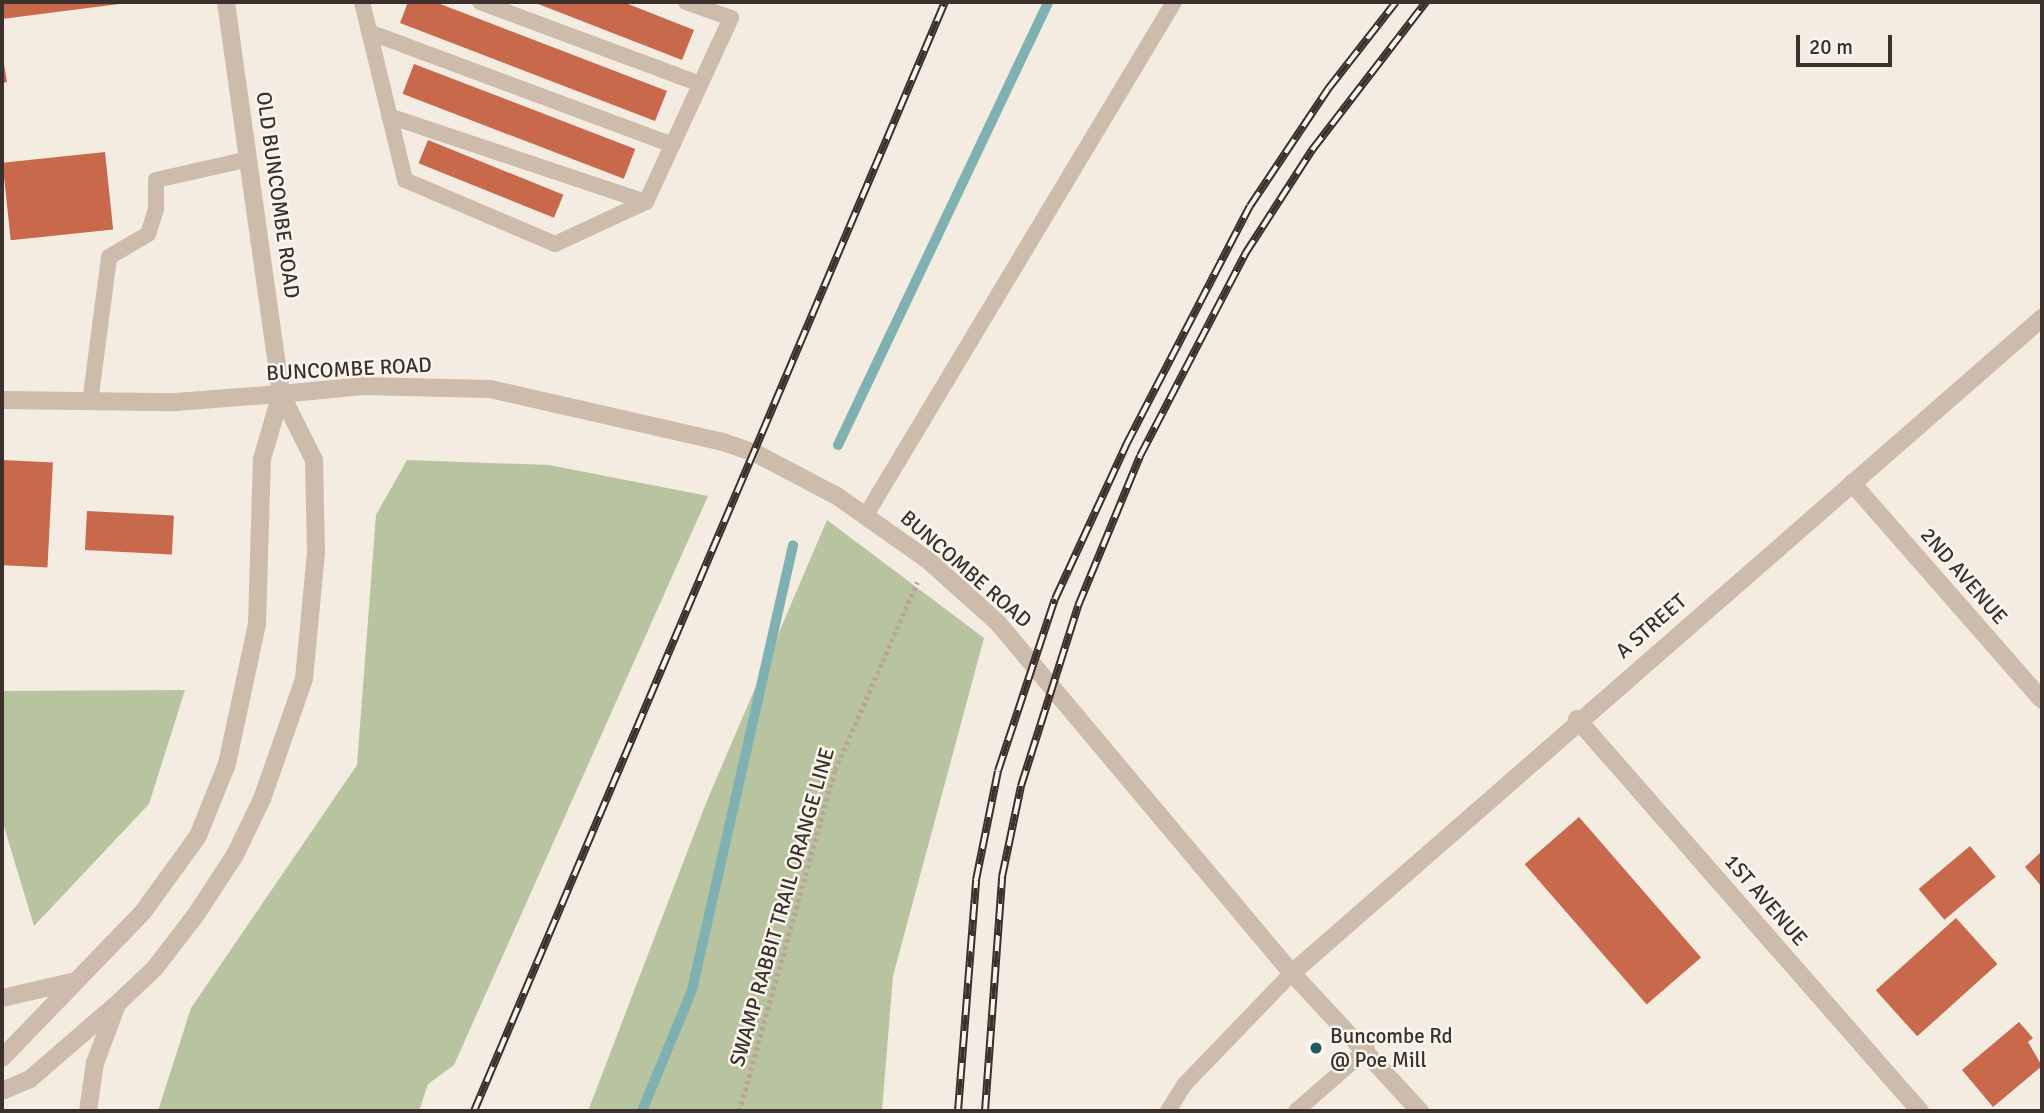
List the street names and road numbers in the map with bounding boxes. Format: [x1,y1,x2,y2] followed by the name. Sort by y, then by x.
[251,90,305,300] street label: OLD BUNCOMBE ROAD
[266,352,432,386] street label: BUNCOMBE ROAD
[895,505,1037,633] street label: BUNCOMBE ROAD
[1915,523,2013,629] street label: 2ND AVENUE
[1610,588,1692,664] street label: A STREET
[724,745,840,1069] street label: SWAMP RABBIT TRAIL ORANGE LINE
[1719,849,1813,951] street label: 1ST AVENUE

